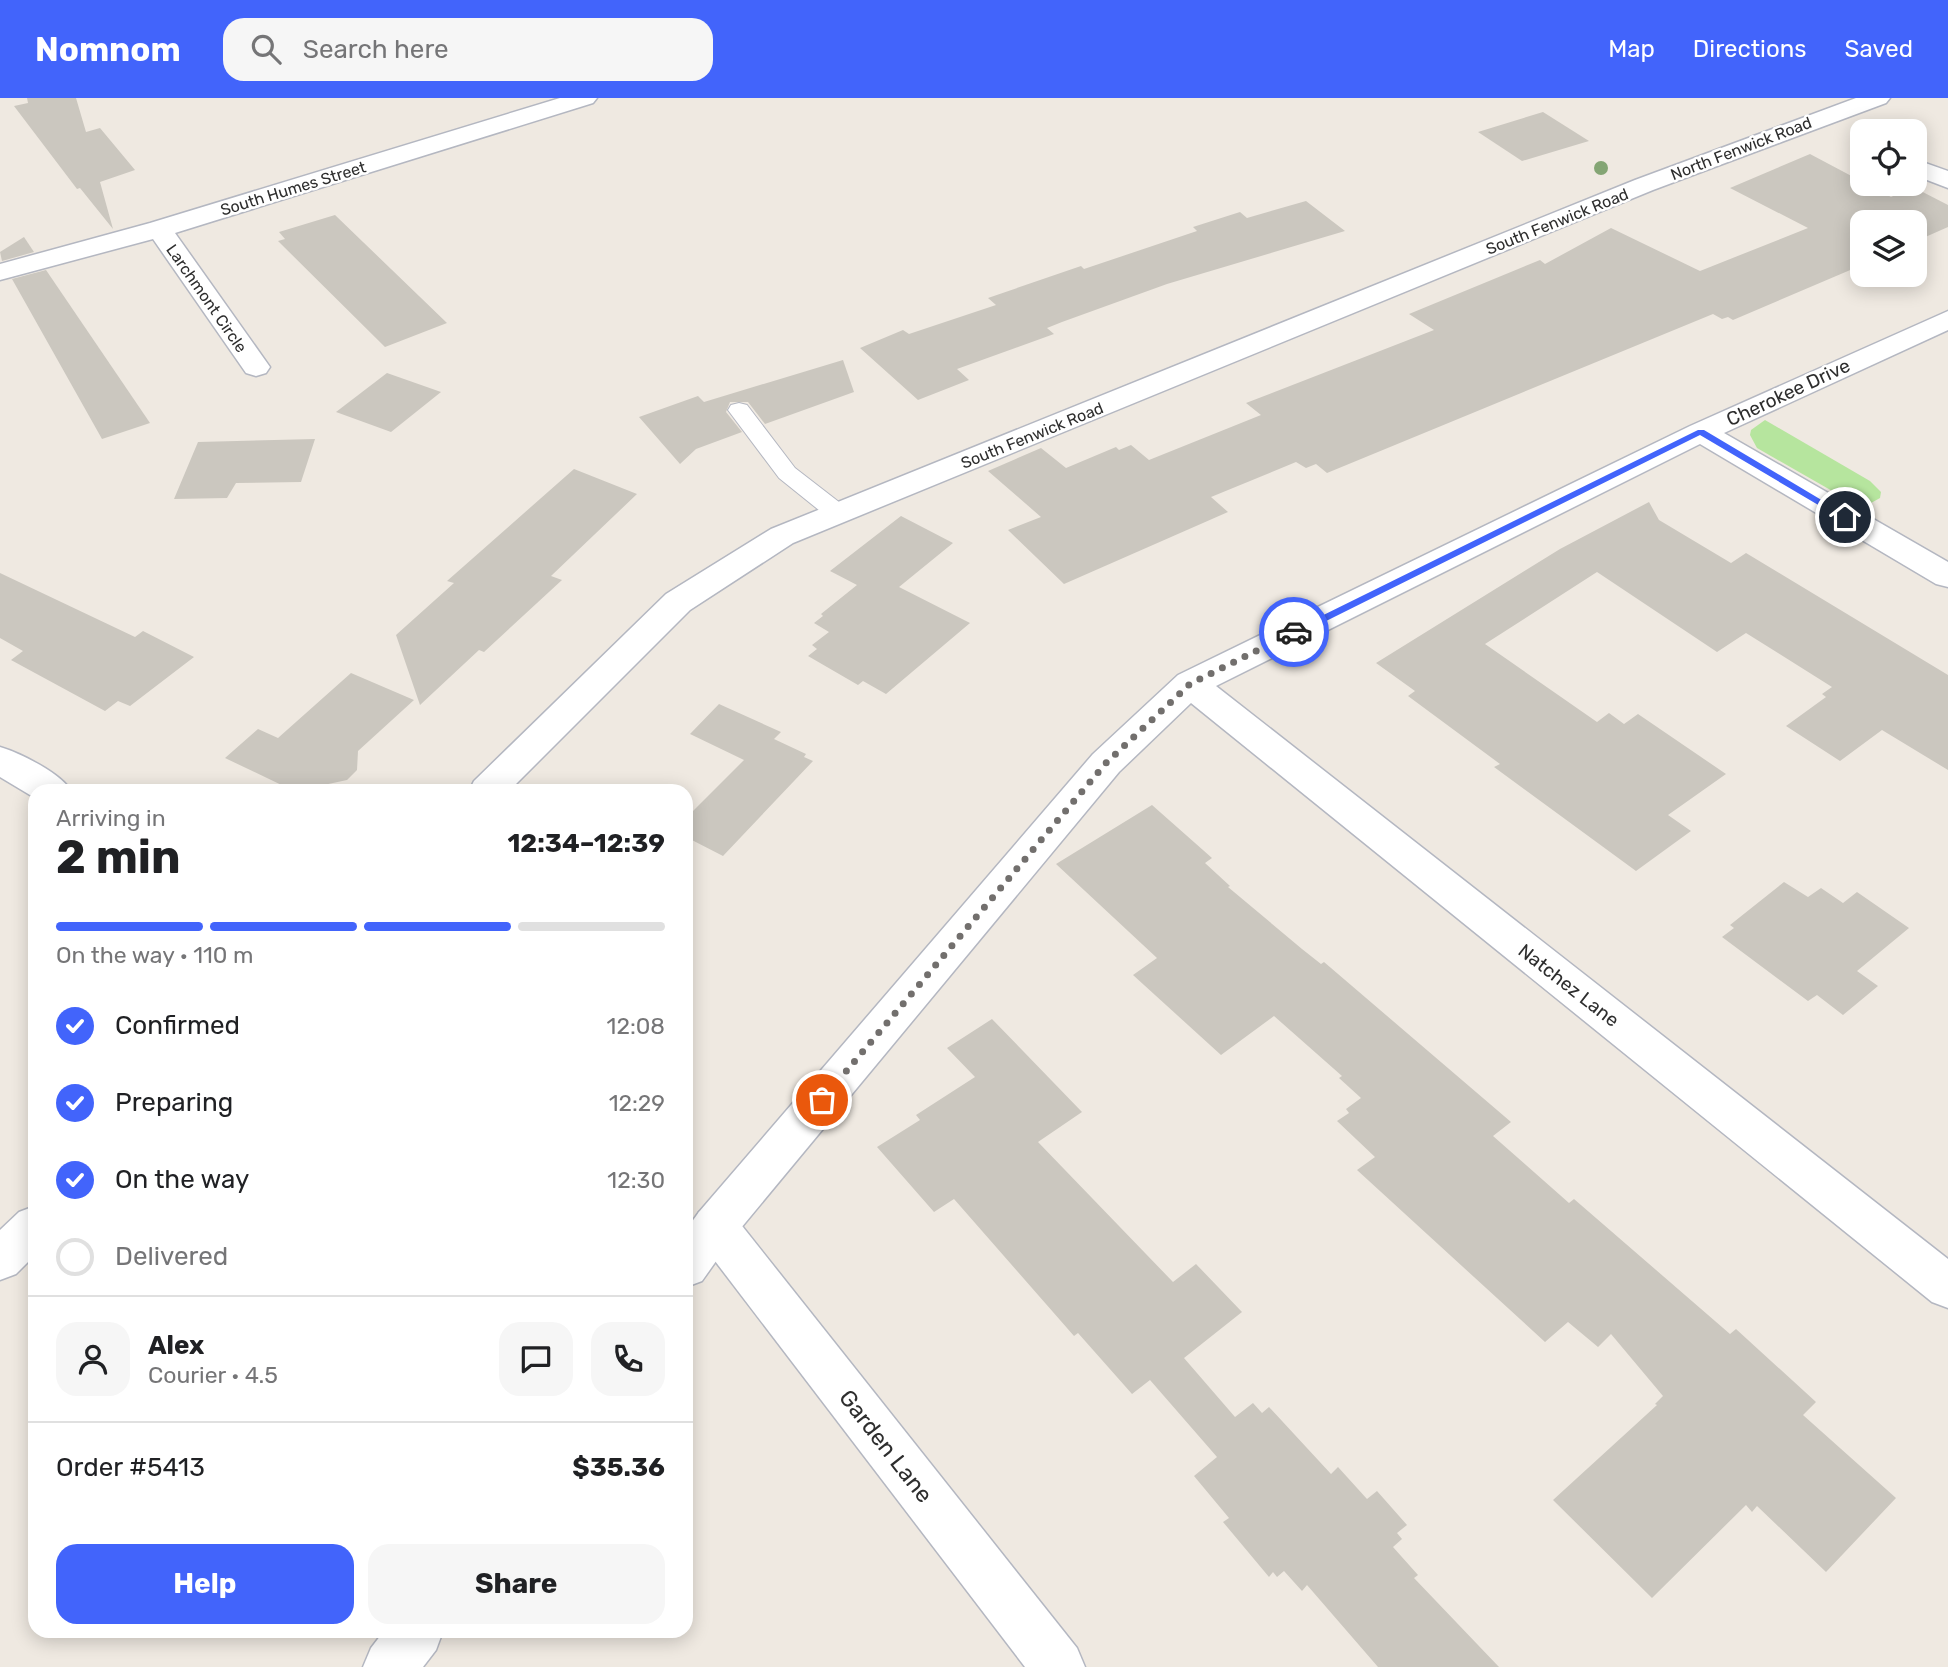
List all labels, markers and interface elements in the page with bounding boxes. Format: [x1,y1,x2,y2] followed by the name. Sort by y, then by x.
[223,18,713,81] search box
[35,30,181,69] text: Nomnom
[247,30,285,68] icon: search
[303,34,449,65] text: Search here
[1608,35,1655,63] text: Map
[1693,35,1806,63] text: Directions
[1844,35,1913,63] text: Saved
[1668,113,1814,184] street label: North Fenwick Road
[1850,119,1927,287] map controls
[1850,119,1927,196] button: locate
[218,157,368,220] street label: South Humes Street
[1483,184,1631,259] street label: South Fenwick Road
[1850,210,1927,287] button: layers
[162,241,251,356] street label: Larchmont Circle
[1723,354,1854,431] street label: Cherokee Drive
[958,398,1106,473] street label: South Fenwick Road
[1815,487,1875,547] pin
[1826,498,1864,536] icon: home
[1259,597,1329,667] courier
[1275,613,1313,651] icon: car
[56,804,166,832] text: Arriving in
[507,828,665,859] text: 12:34–12:39
[56,830,181,885] text: 2 min
[1514,939,1624,1032] street label: Natchez Lane
[56,941,254,969] text: On the way · 110 m
[56,1007,94,1045] icon: check
[115,1010,240,1041] text: Confirmed
[607,1012,665,1040] text: 12:08
[792,1070,852,1130] pin
[803,1081,841,1119] icon: bag
[56,1084,94,1122] icon: check
[115,1087,233,1118] text: Preparing
[609,1089,665,1117] text: 12:29
[56,1161,94,1199] icon: check
[115,1164,249,1195] text: On the way
[607,1166,665,1194] text: 12:30
[115,1241,228,1272] text: Delivered
[56,1322,130,1396] button: person
[499,1322,573,1396] button: chat
[591,1322,665,1396] button: phone
[148,1330,204,1361] text: Alex
[148,1361,278,1389] text: Courier · 4.5
[833,1384,939,1508] street label: Garden Lane
[56,1452,205,1483] text: Order #5413
[572,1452,665,1483] text: $35.36
[56,1544,354,1624] button: Help
[368,1544,665,1624] button: Share

